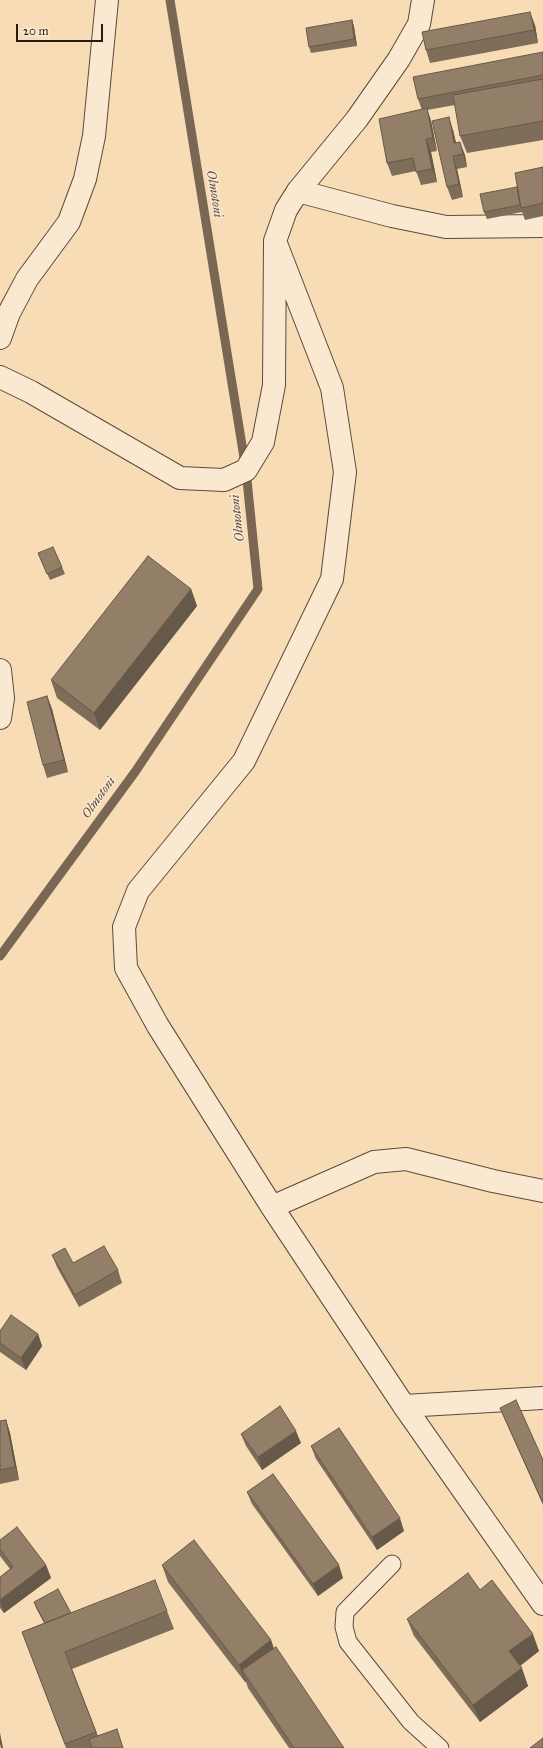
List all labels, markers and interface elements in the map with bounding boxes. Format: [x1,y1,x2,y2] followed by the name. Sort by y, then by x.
[18,16,105,42] scale bar
[23,24,49,38] text: 20 m
[203,169,225,219] water label: Olmotoni
[228,494,248,542] water label: Olmotoni
[79,774,119,822] water label: Olmotoni

